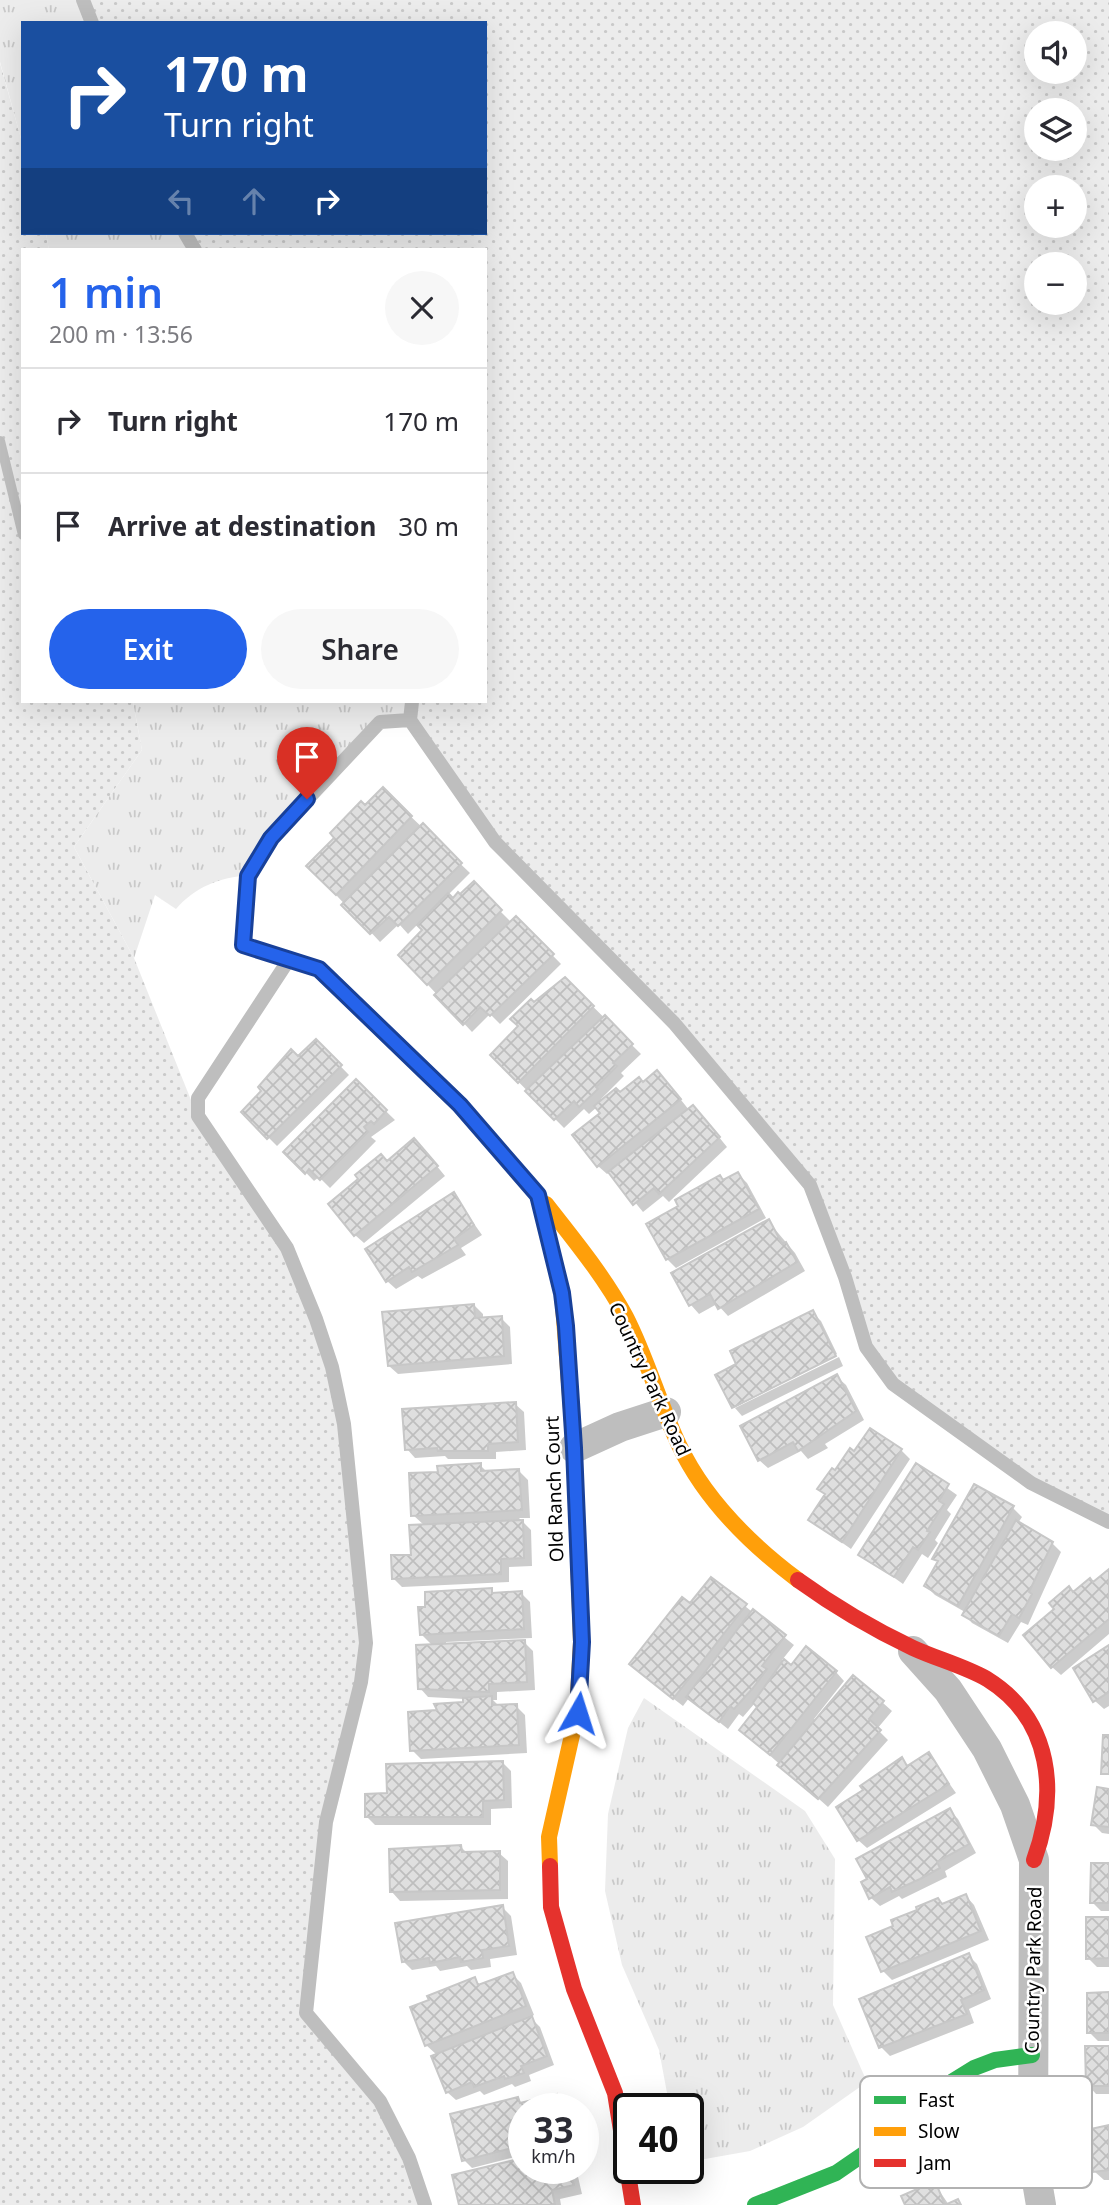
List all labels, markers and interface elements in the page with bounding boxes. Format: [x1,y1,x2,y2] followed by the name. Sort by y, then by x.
[1024,21,1087,315] map controls
[1024,21,1087,84] button: sound
[164,40,309,106] text: 170 m
[49,49,140,140] icon: right
[1024,98,1087,161] button: layers
[164,103,314,146] text: Turn right
[1024,175,1087,238] button: +
[162,182,200,220] icon: left
[235,182,273,220] icon: ahead
[308,182,346,220] icon: right
[1024,252,1087,315] button: −
[49,263,163,320] text: 1 min
[385,271,459,345] button: close
[49,318,193,350] text: 200 m · 13:56
[49,402,87,440] icon: right
[108,403,238,439] text: Turn right
[383,403,459,439] text: 170 m
[49,507,87,545] icon: arrive
[108,508,377,544] text: Arrive at destination
[398,508,459,544] text: 30 m
[49,609,247,689] button: Exit
[261,609,459,689] button: Share
[277,727,337,799] pin
[288,738,326,776] icon: arrive
[603,1298,697,1460] street label: Country Park Road
[538,1415,570,1563] street label: Old Ranch Court
[541,1676,615,1750] position arrow
[1019,1886,1047,2054] street label: Country Park Road
[860,2076,1092,2188] legend
[918,2087,955,2113] text: Fast
[613,2093,704,2184] speed limit sign: 40
[533,2106,574,2153] text: 33
[918,2118,959,2144] text: Slow
[531,2144,576,2168] text: km/h
[916,2150,952,2176] text: Jam

